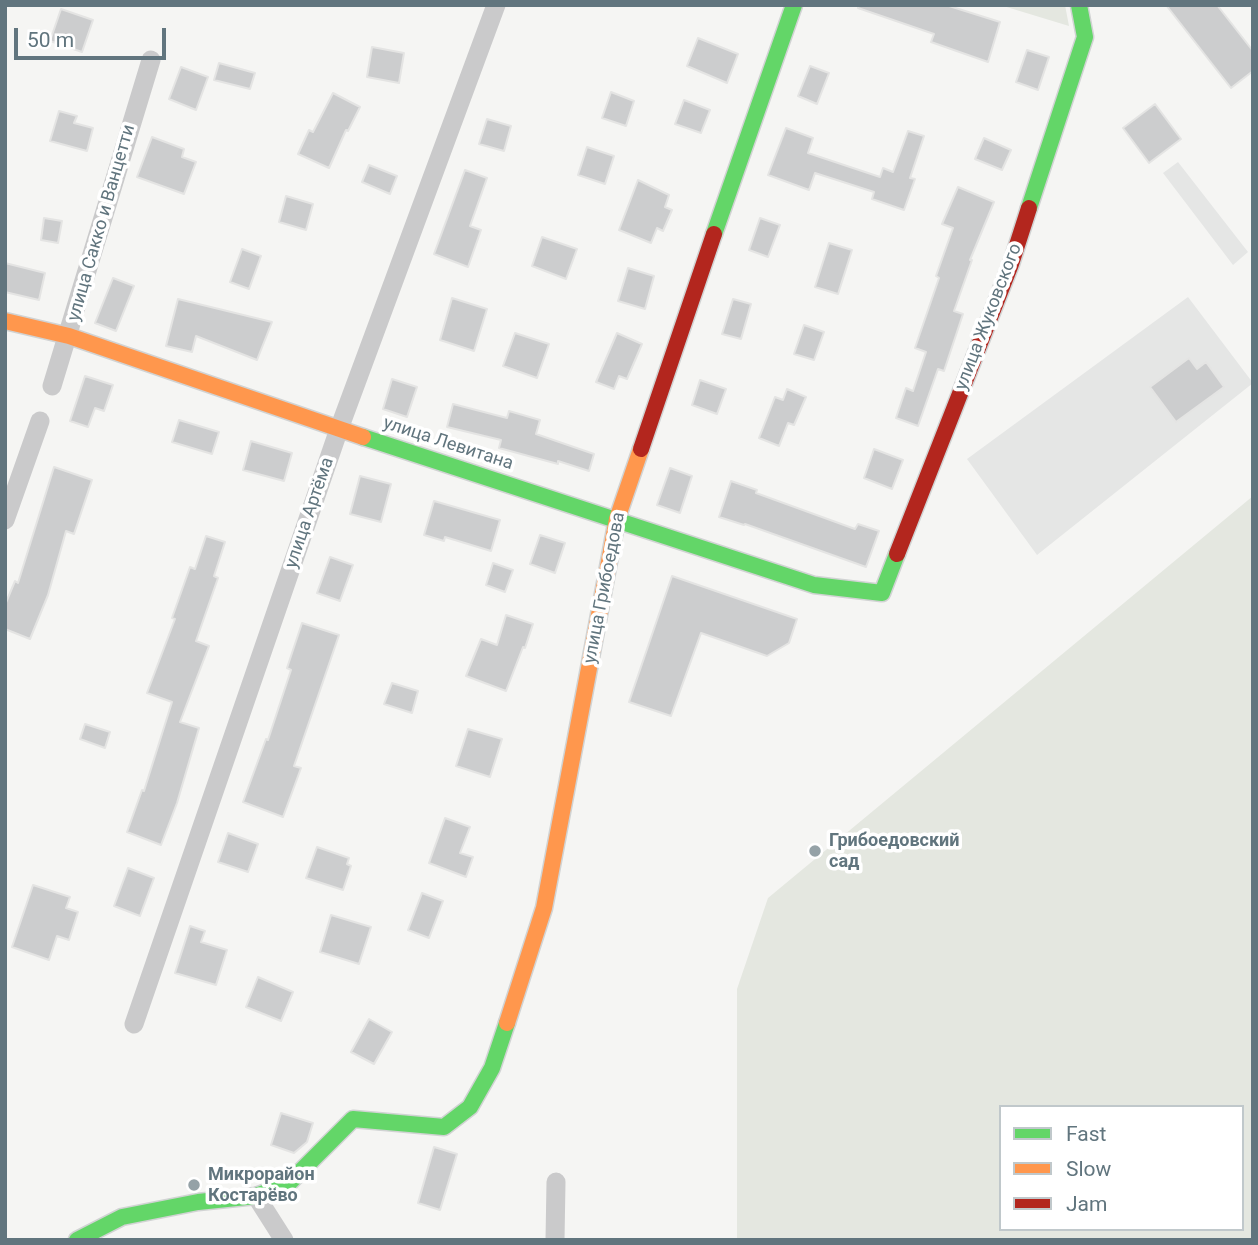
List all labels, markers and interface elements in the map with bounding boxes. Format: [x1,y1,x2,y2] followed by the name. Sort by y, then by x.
[18,14,170,58] scale bar
[27,28,74,52] text: 50 m
[64,122,140,324] street label: улица Сакко и Ванцетти
[951,241,1027,393] street label: улица Жуковского
[380,413,516,475] street label: улица Левитана
[281,455,339,571] street label: улица Артёма
[580,511,630,665] street label: улица Грибоедова
[829,830,959,872] place label: Грибоедовский сад
[807,843,823,859] marker: Грибоедовский сад
[999,1105,1244,1231] legend
[1066,1122,1106,1146] text: Fast
[1066,1157,1111,1181] text: Slow
[208,1164,315,1206] place label: Микрорайон Костарёво
[186,1177,202,1193] marker: Микрорайон Костарёво
[1066,1192,1107,1216] text: Jam

